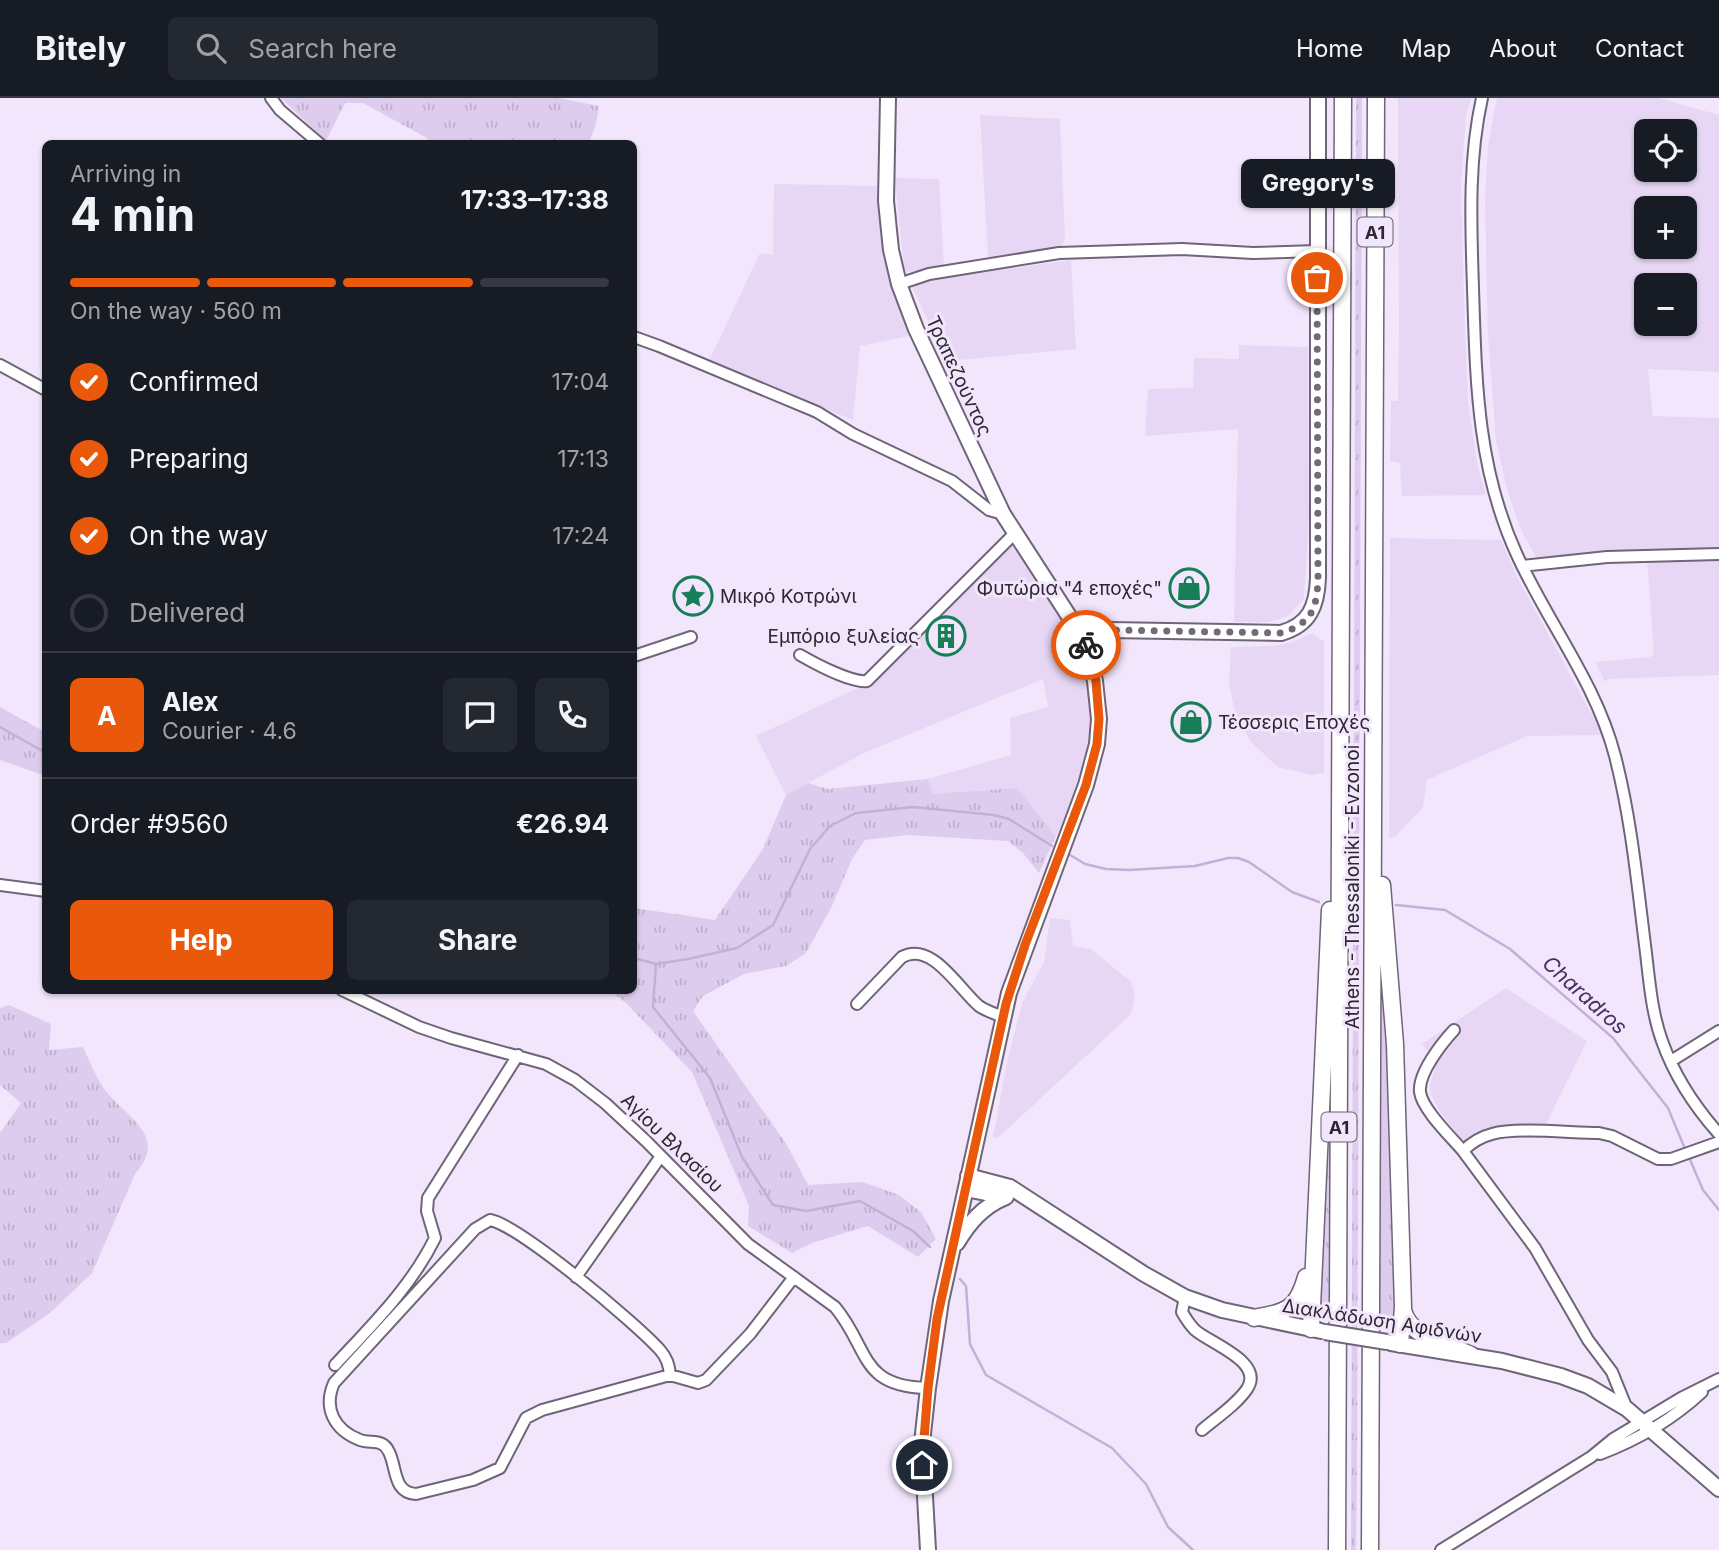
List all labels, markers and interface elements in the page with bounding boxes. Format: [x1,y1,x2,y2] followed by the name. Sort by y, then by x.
[168,17,658,80] search box
[35,28,126,68] text: Bitely
[192,29,230,67] icon: search
[248,33,397,64] text: Search here
[1296,34,1363,63] text: Home
[1401,34,1451,63] text: Map
[1489,34,1557,63] text: About
[1595,34,1684,63] text: Contact
[1634,119,1697,336] map controls
[1634,119,1697,182] button: locate
[1240,159,1394,208] callout: Gregory's
[70,160,181,188] text: Arriving in
[1262,169,1374,197] text: Gregory's
[460,184,609,215] text: 17:33–17:38
[70,186,195,242] text: 4 min
[1634,196,1697,259] button: +
[1358,217,1392,246] road number: Α1
[1287,248,1347,308] pin
[1298,259,1336,297] icon: bag
[1634,273,1697,336] button: −
[70,297,282,325] text: On the way · 560 m
[921,312,997,440] street label: Τραπεζούντος
[70,363,108,401] icon: check
[129,366,259,397] text: Confirmed
[551,368,609,396] text: 17:04
[70,440,108,478] icon: check
[129,443,249,474] text: Preparing
[557,445,609,473] text: 17:13
[70,517,108,555] icon: check
[129,520,268,551] text: On the way
[552,522,609,550] text: 17:24
[1168,567,1210,609] shop icon: Φυτώρια "4 εποχές"
[672,575,714,617] place icon: Μικρό Κοτρώνι
[977,577,1162,600] place label: Φυτώρια "4 εποχές"
[720,585,857,608] place label: Μικρό Κοτρώνι
[129,597,245,628] text: Delivered
[1051,610,1121,680] courier
[925,615,967,657] building icon: Εμπόριο ξυλείας
[768,625,919,648] place label: Εμπόριο ξυλείας
[1067,626,1105,664] icon: bike
[443,678,517,752] button: chat
[535,678,609,752] button: phone
[162,686,219,717] text: Alex
[97,700,117,731] text: A
[1170,701,1212,743] shop icon: Τέσσερις Εποχές
[1218,711,1370,734] place label: Τέσσερις Εποχές
[162,717,297,745] text: Courier · 4.6
[1341,745,1364,1029] street label: Athens - Thessaloniki - Evzonoi
[70,808,228,839] text: Order #9560
[516,808,609,839] text: €26.94
[70,900,333,980] button: Help
[347,900,609,980] button: Share
[1538,951,1632,1039] water label: Charadros
[616,1089,728,1197] street label: Αγίου Βλασίου
[1322,1112,1356,1142] road number: Α1
[1281,1294,1483,1348] street label: Διακλάδωση Αφιδνών
[892,1435,952,1495] pin
[903,1446,941,1484] icon: home

